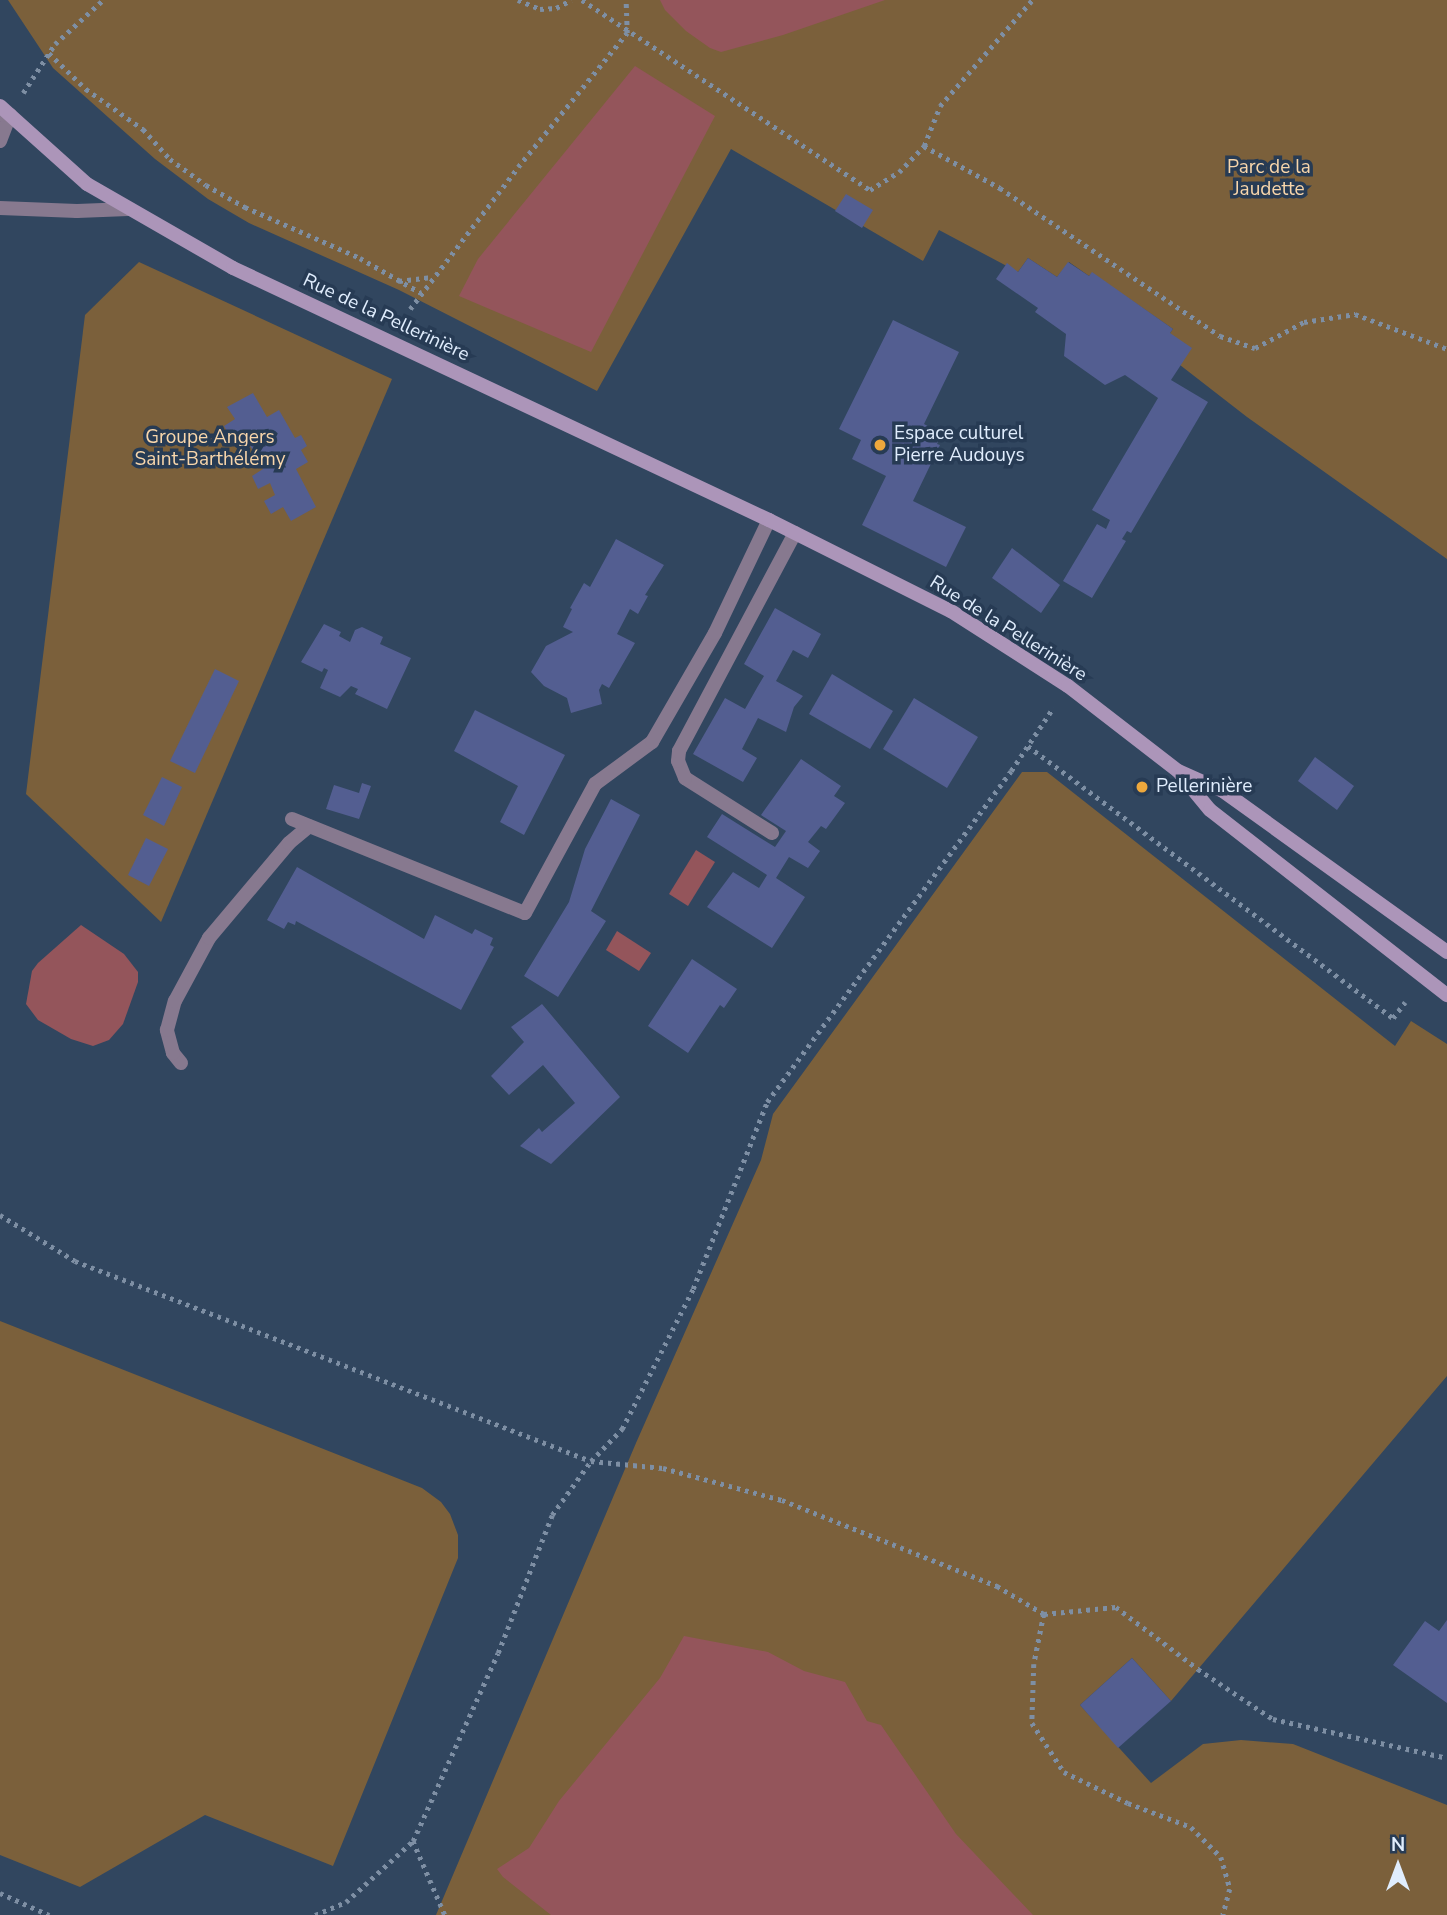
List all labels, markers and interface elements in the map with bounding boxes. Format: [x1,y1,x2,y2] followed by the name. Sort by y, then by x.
[1227,157,1311,201] park label: Parc de la Jaudette
[299,269,473,367] street label: Rue de la Pellerinière
[894,423,1025,467] place label: Espace culturel Pierre Audouys
[135,427,285,471] park label: Groupe Angers Saint-Barthélémy
[872,437,888,453] marker: Espace culturel Pierre Audouys
[925,571,1091,687] street label: Rue de la Pellerinière
[1156,776,1252,798] place label: Pellerinière
[1134,779,1150,795] marker: Pellerinière
[1363,1831,1433,1901] north arrow
[1391,1832,1405,1858] text: N

